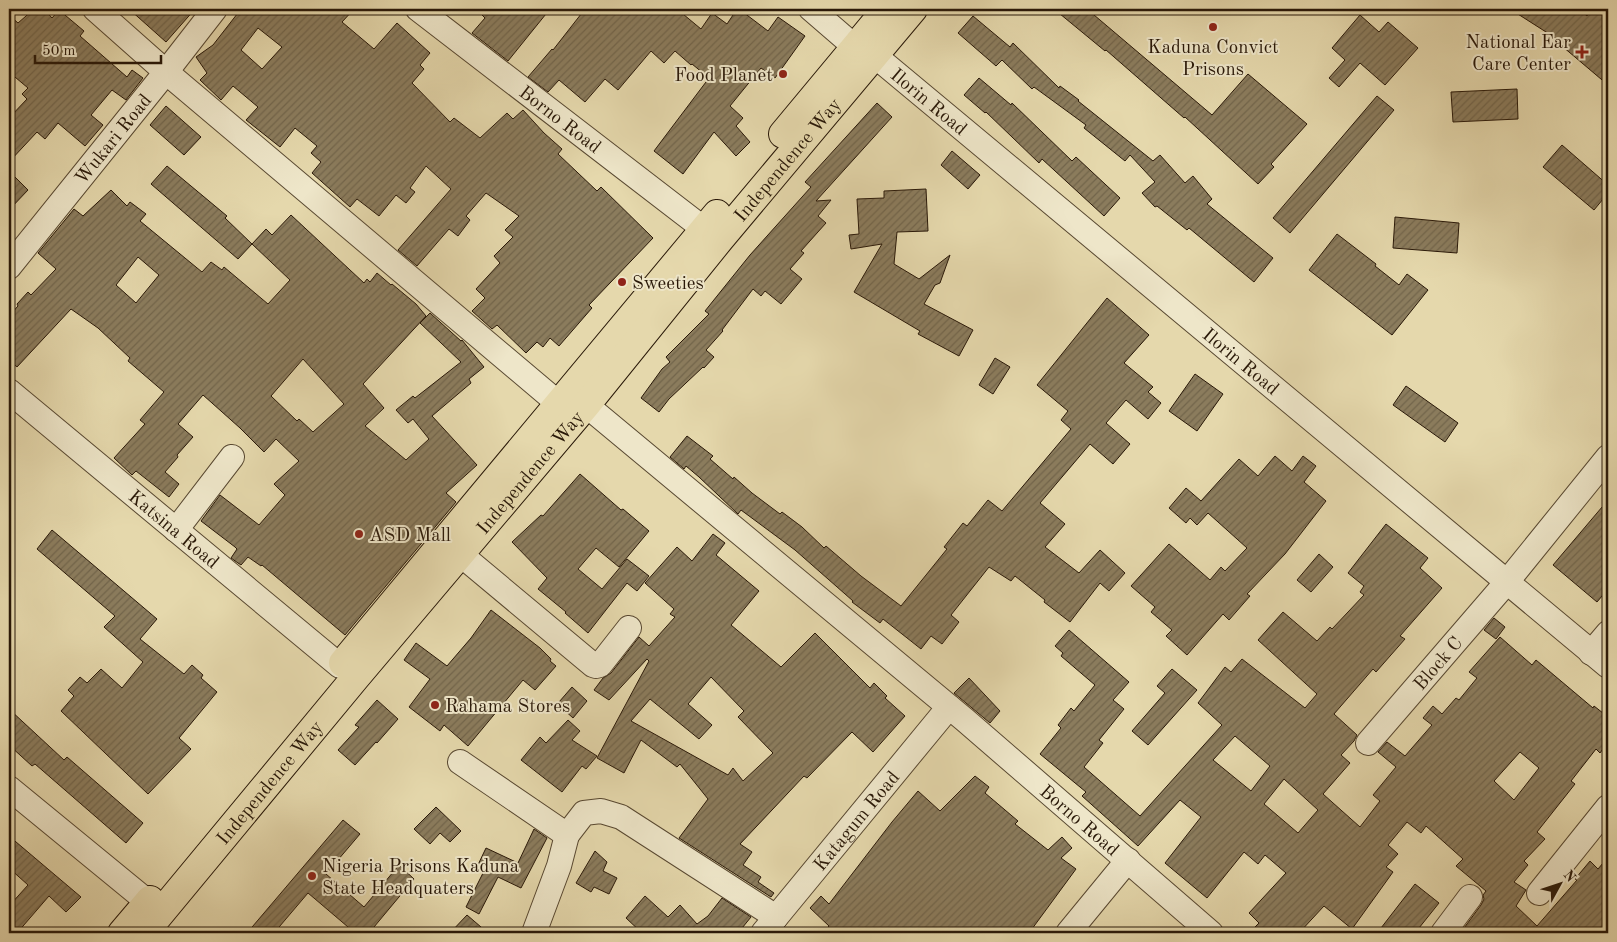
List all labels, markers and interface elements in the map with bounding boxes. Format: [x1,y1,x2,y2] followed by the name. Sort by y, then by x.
[1207,21,1219,33] marker: Kaduna Convict Prisons
[35,32,161,64] scale bar
[1465,34,1571,75] place label: National Ear Care Center
[1147,39,1279,80] place label: Kaduna Convict Prisons
[42,44,76,59] text: 50 m
[1575,45,1589,59] marker: National Ear Care Center
[886,66,970,140] street label: Ilorin Road
[674,67,773,86] place label: Food Planet
[777,68,789,80] marker: Food Planet
[515,83,604,158] street label: Borno Road
[73,91,156,189] street label: Wukari Road
[732,96,846,226] street label: Independence Way
[632,275,704,294] place label: Sweeties
[616,276,628,288] marker: Sweeties
[1198,326,1282,400] street label: Ilorin Road
[474,408,589,539] street label: Independence Way
[124,487,222,573] street label: Katsina Road
[369,527,451,546] place label: ASD Mall
[353,528,365,540] marker: ASD Mall
[1411,634,1467,695] street label: Block C
[445,698,570,717] place label: Rahama Stores
[429,699,441,711] marker: Rahama Stores
[214,718,328,849] street label: Independence Way
[811,768,904,875] street label: Katagum Road
[1035,782,1122,861] street label: Borno Road
[322,858,520,899] place label: Nigeria Prisons Kaduna State Headquaters
[1534,860,1584,910] north arrow
[1560,868,1578,885] text: N
[306,870,318,882] marker: Nigeria Prisons Kaduna State Headquaters

